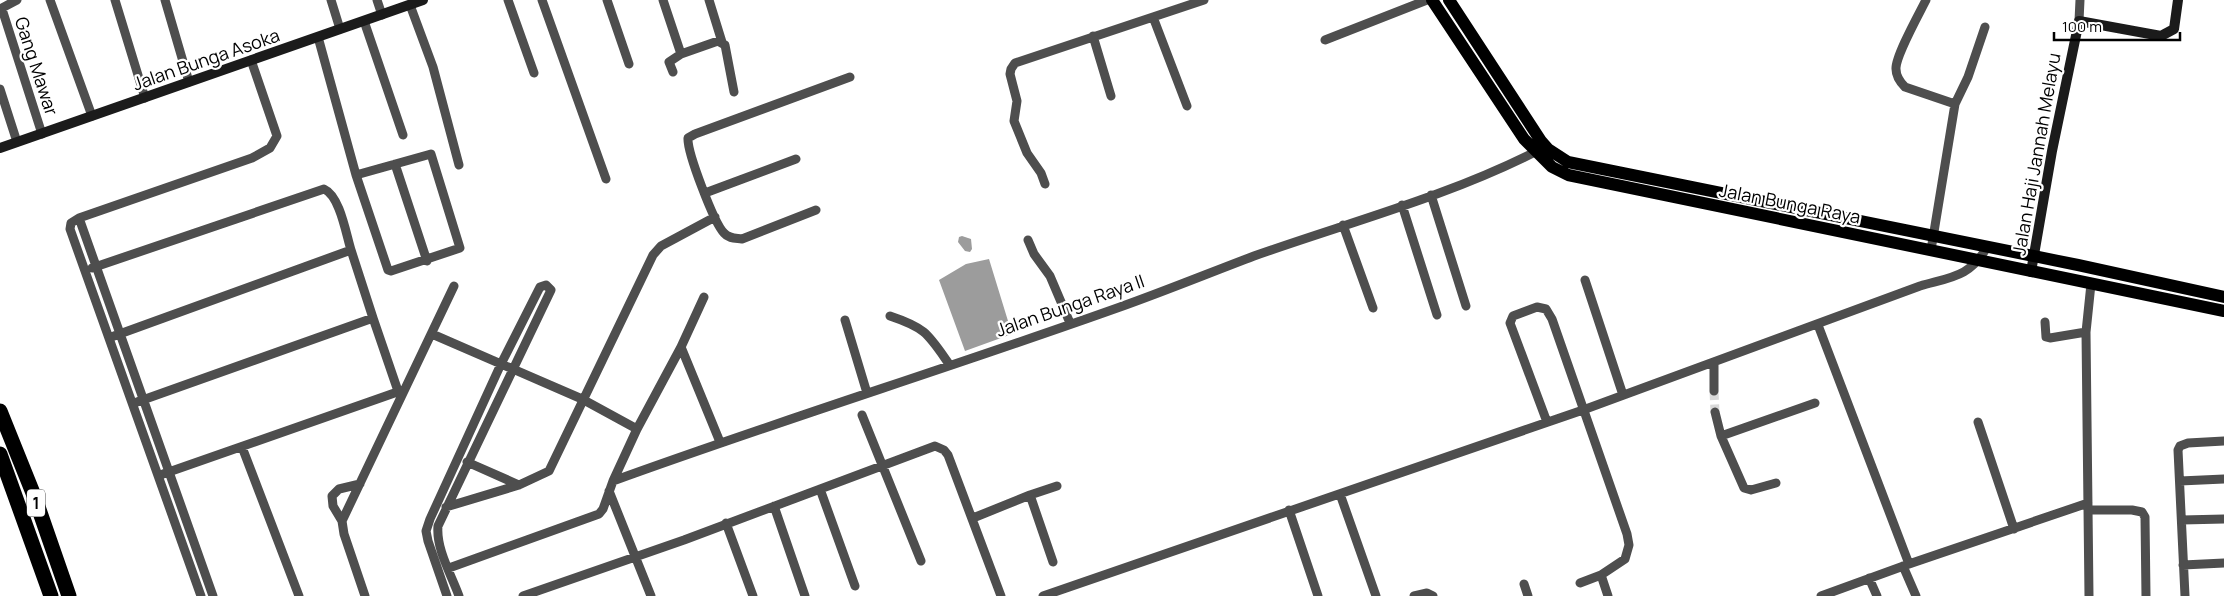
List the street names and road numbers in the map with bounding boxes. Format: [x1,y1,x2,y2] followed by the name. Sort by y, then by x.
[10,14,64,119] street label: Gang Mawar
[129,23,283,95] street label: Jalan Bunga Asoka
[2006,51,2066,257] street label: Jalan Haji Jannah Melayu
[1717,178,1863,228] street label: Jalan Bunga Raya
[993,268,1147,342] street label: Jalan Bunga Raya II
[27,489,45,516] road number: 1

